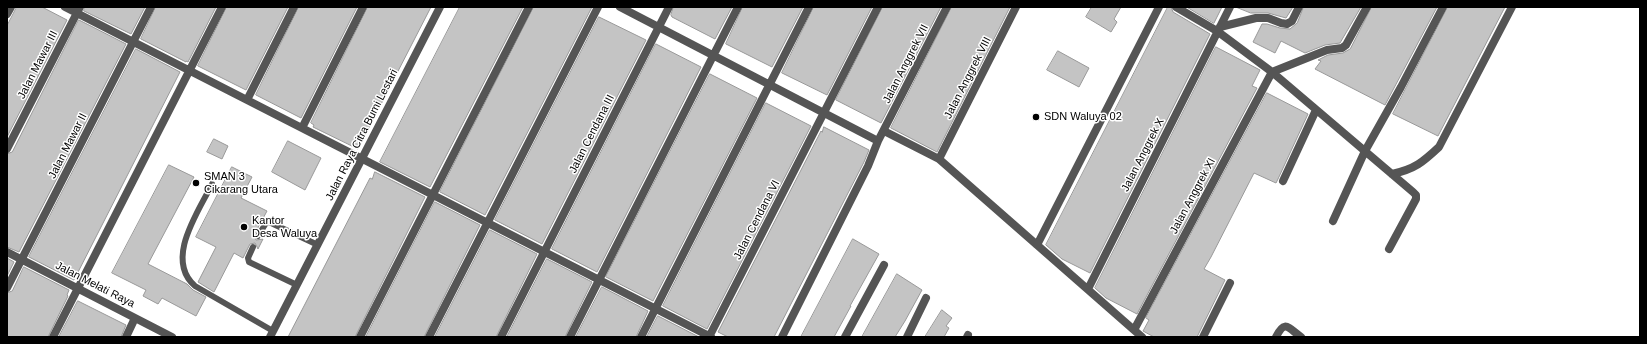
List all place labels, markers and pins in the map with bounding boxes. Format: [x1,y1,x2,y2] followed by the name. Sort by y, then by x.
[1044,110,1122,124] place label: SDN Waluya 02
[1031,112,1041,122] marker: SDN Waluya 02
[204,170,278,196] place label: SMAN 3 Cikarang Utara
[191,178,201,188] marker: SMAN 3 Cikarang Utara
[252,214,317,240] place label: Kantor Desa Waluya
[239,222,249,232] marker: Kantor Desa Waluya

